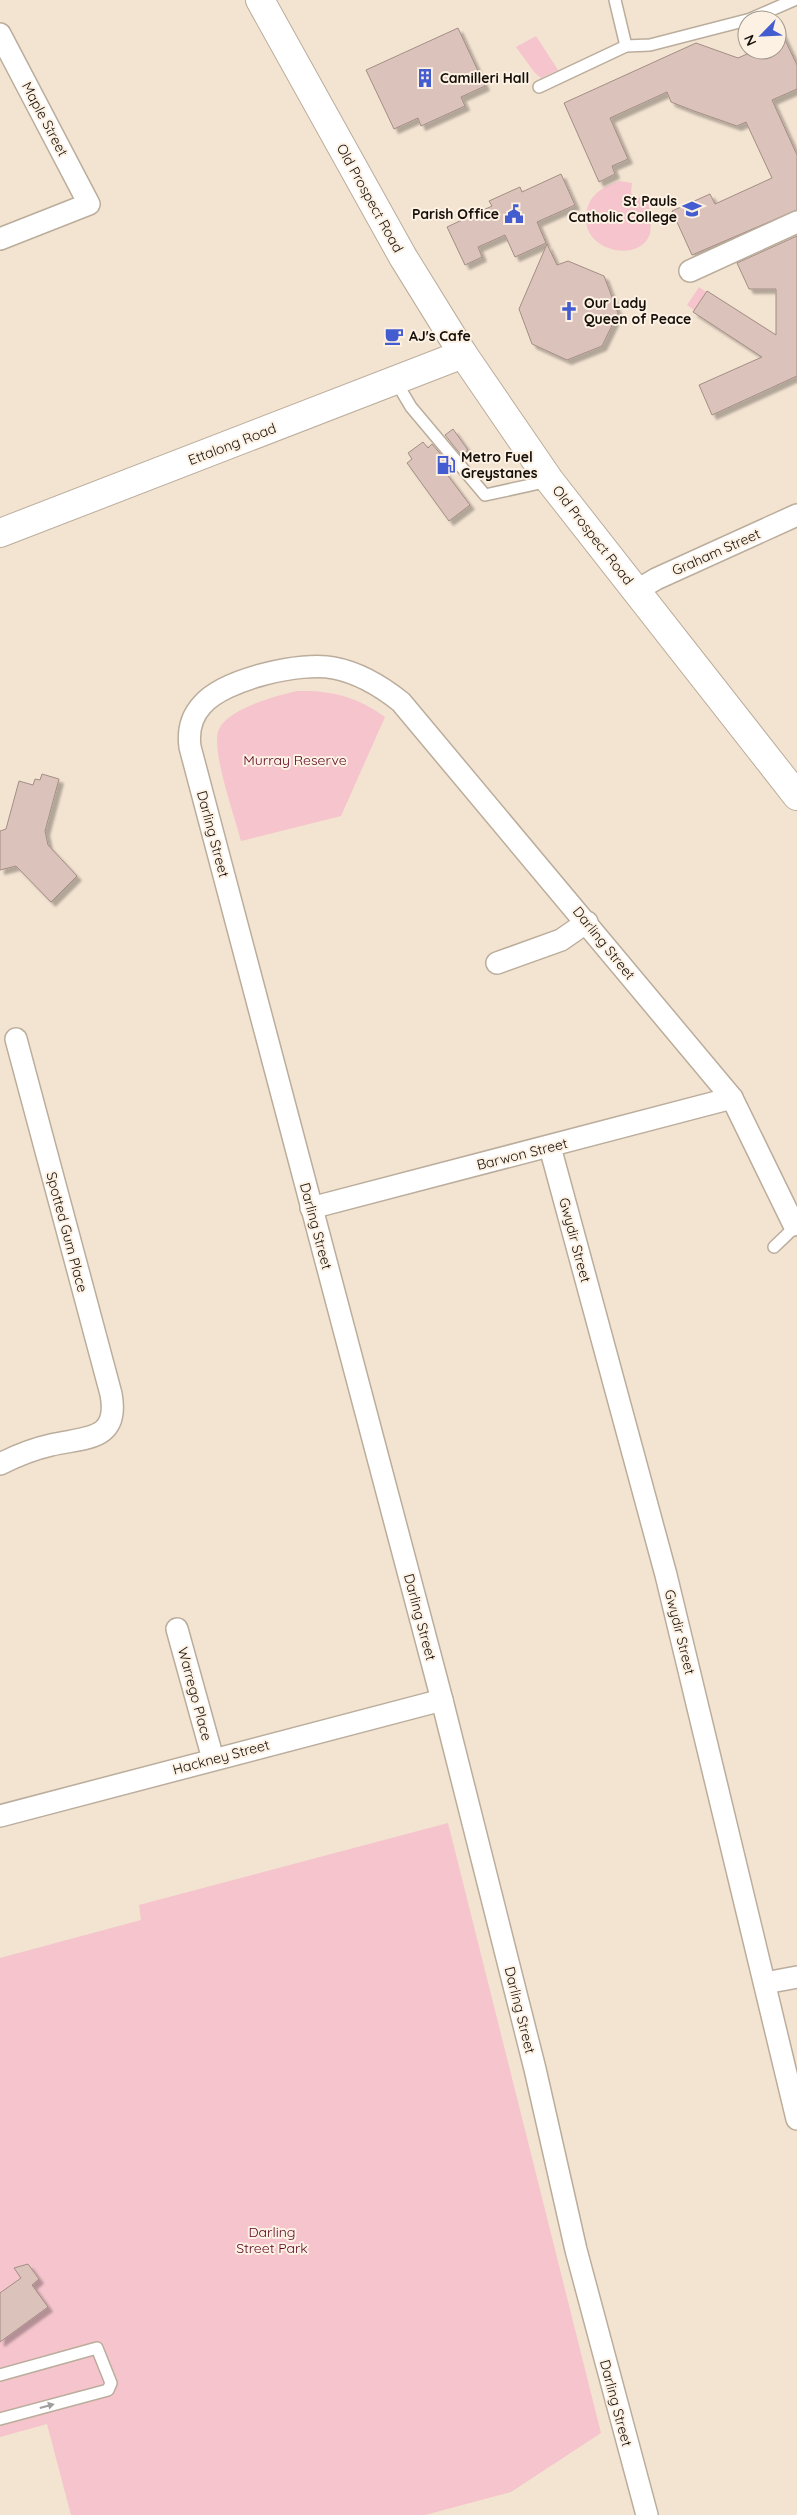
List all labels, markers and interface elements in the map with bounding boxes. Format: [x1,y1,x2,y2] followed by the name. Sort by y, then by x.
[737,10,787,60] north arrow
[740,32,760,49] text: N
[414,67,436,89] building icon: Camilleri Hall
[440,69,529,87] place label: Camilleri Hall
[18,79,72,159] street label: Maple Street
[333,140,407,256] street label: Old Prospect Road
[568,192,677,226] place label: St Pauls Catholic College
[681,198,703,220] school or university icon: St Pauls Catholic College
[503,203,525,225] public building icon: Parish Office
[412,205,499,223] place label: Parish Office
[584,294,691,328] place label: Our Lady Queen of Peace
[558,300,580,322] church icon: Our Lady Queen of Peace
[383,325,405,347] cafe icon: AJ's Cafe
[409,327,471,345] place label: AJ's Cafe
[185,419,279,469] street label: Ettalong Road
[461,448,538,482] place label: Metro Fuel Greystanes
[435,454,457,476] fuel station icon: Metro Fuel Greystanes
[549,482,637,588] street label: Old Prospect Road
[669,524,763,579] street label: Graham Street
[243,751,347,769] park label: Murray Reserve
[193,789,233,880] street label: Darling Street
[569,903,639,983] street label: Darling Street
[475,1134,569,1174] street label: Barwon Street
[42,1170,92,1294] street label: Spotted Gum Place
[296,1181,336,1272] street label: Darling Street
[555,1196,595,1285] street label: Gwydir Street
[400,1572,440,1663] street label: Darling Street
[661,1588,699,1677] street label: Gwydir Street
[174,1645,216,1743] street label: Warrego Place
[171,1735,272,1779] street label: Hackney Street
[500,1965,540,2056] street label: Darling Street
[236,2223,308,2257] park label: Darling Street Park
[596,2358,636,2449] street label: Darling Street
[40,2402,55,2410] one-way arrow

